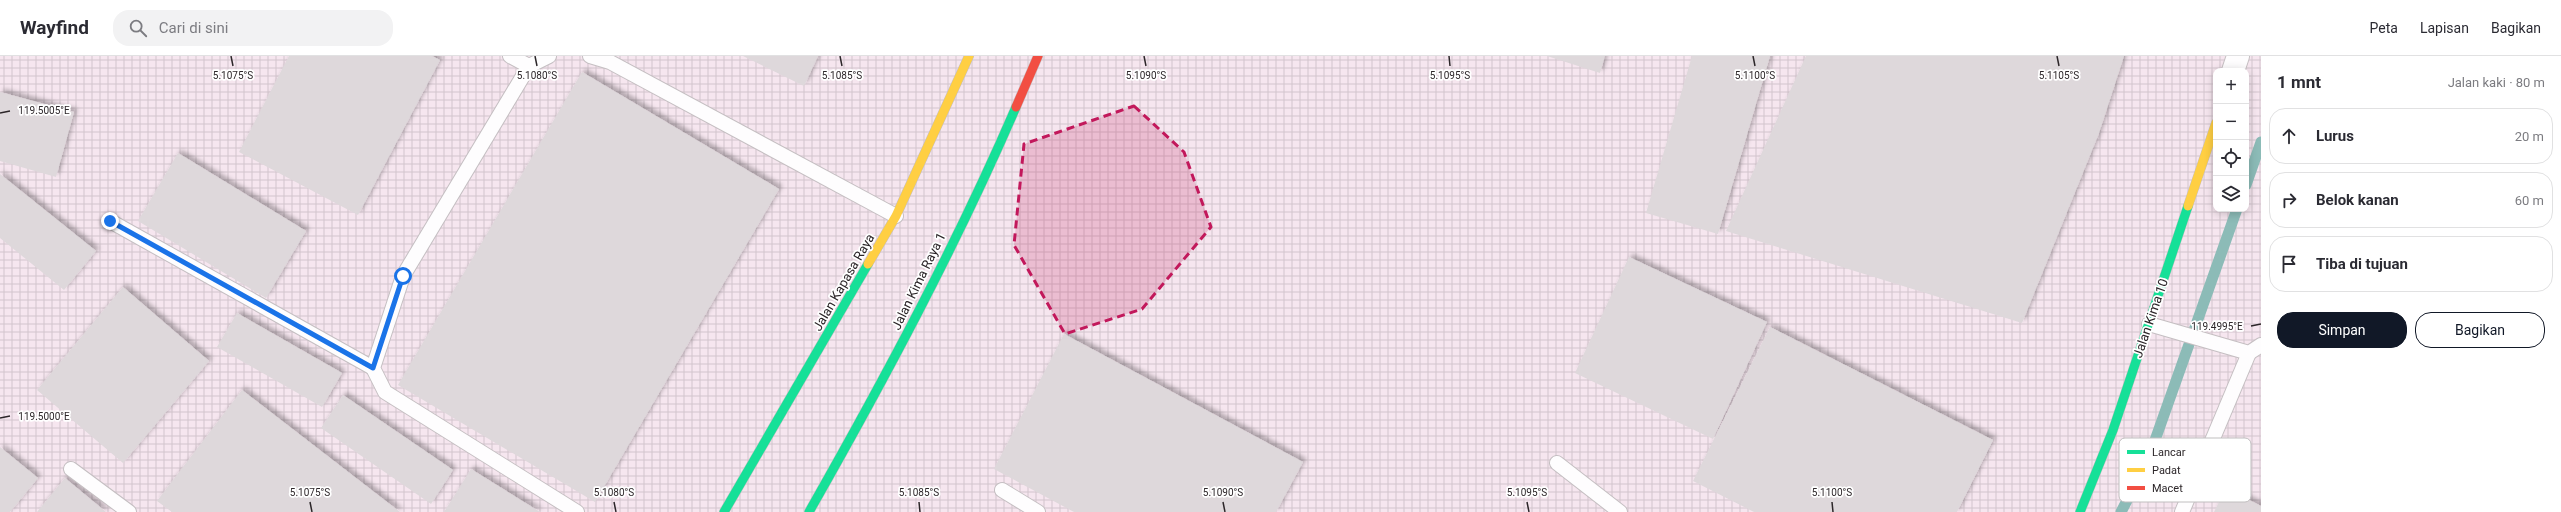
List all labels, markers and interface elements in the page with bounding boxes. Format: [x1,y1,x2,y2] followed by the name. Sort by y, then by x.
[113,10,393,46] search box
[20,16,89,39] text: Wayfind
[127,17,149,39] icon: search
[159,19,228,37] text: Cari di sini
[2370,20,2398,36] text: Peta
[2420,20,2469,36] text: Lapisan
[2491,20,2541,36] text: Bagikan
[2213,68,2249,212] map controls
[2213,68,2249,104] button: +
[213,70,253,81] text: 5.1075°S
[517,70,557,81] text: 5.1080°S
[822,70,862,81] text: 5.1085°S
[1126,70,1166,81] text: 5.1090°S
[1430,70,1470,81] text: 5.1095°S
[1735,70,1775,81] text: 5.1100°S
[2039,70,2079,81] text: 5.1105°S
[2277,72,2321,92] text: 1 mnt
[2448,75,2545,90] text: Jalan kaki · 80 m
[2213,104,2249,140] button: −
[18,105,70,116] text: 119.5005°E
[2278,125,2300,147] icon: ahead
[2316,127,2354,145] text: Lurus
[2515,129,2544,144] text: 20 m
[2213,140,2249,176] button: locate
[2213,176,2249,212] button: layers
[2278,189,2300,211] icon: right
[2316,191,2399,209] text: Belok kanan
[2515,193,2544,208] text: 60 m
[101,212,119,230] route end
[888,230,949,332] street label: Jalan Kima Raya 1
[810,231,877,333] street label: Jalan Kapasa Raya
[2278,253,2300,275] icon: arrive
[2316,255,2408,273] text: Tiba di tujuan
[394,267,412,285] route start
[2130,277,2171,360] street label: Jalan Kima 10
[2277,312,2407,348] button: Simpan
[2415,312,2545,348] button: Bagikan
[2191,321,2243,332] text: 119.4995°E
[18,411,70,422] text: 119.5000°E
[2119,438,2251,502] legend
[2152,446,2186,459] text: Lancar
[2152,464,2181,477] text: Padat
[2152,482,2183,495] text: Macet
[290,487,330,498] text: 5.1075°S
[594,487,634,498] text: 5.1080°S
[899,487,939,498] text: 5.1085°S
[1203,487,1243,498] text: 5.1090°S
[1507,487,1547,498] text: 5.1095°S
[1812,487,1852,498] text: 5.1100°S

